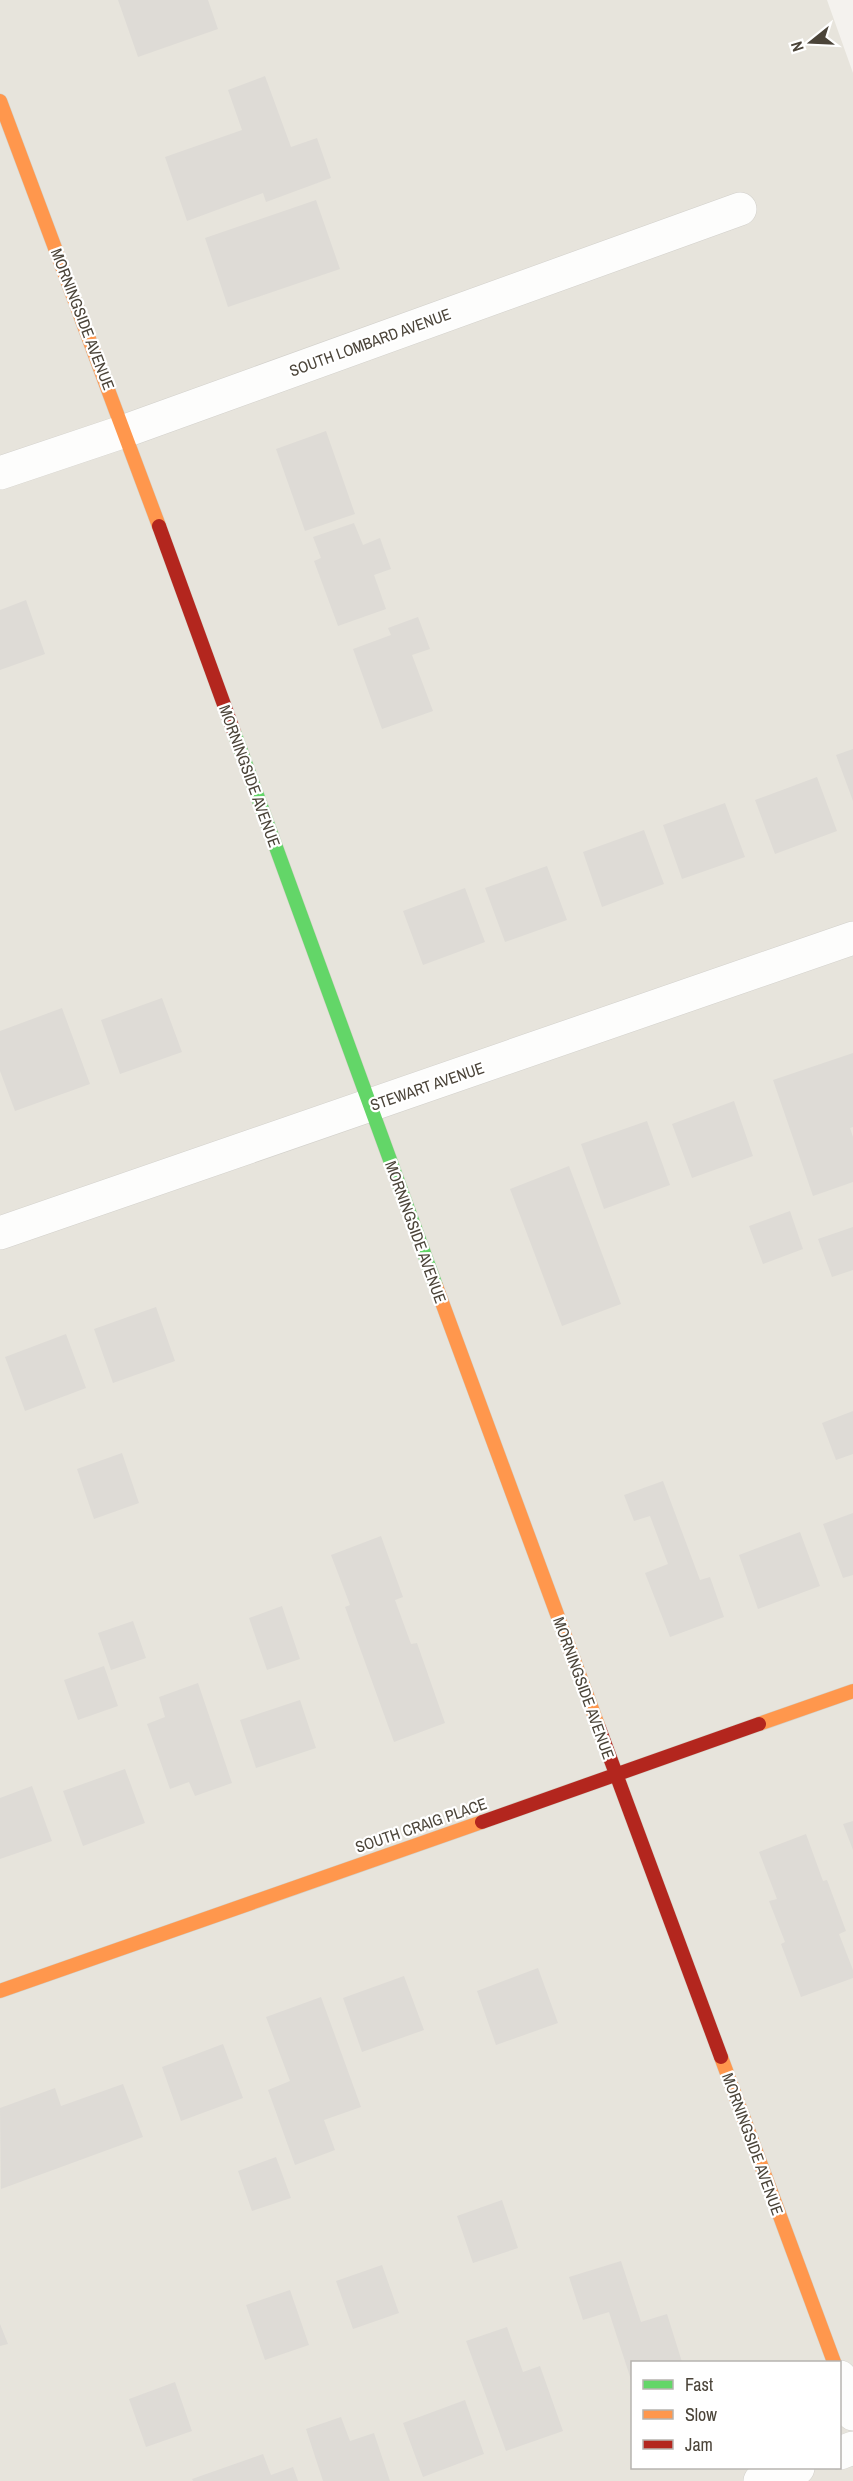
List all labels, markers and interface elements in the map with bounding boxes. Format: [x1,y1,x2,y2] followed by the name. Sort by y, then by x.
[781,12,841,72] north arrow
[785,39,809,55] text: N
[46,245,120,393] street label: MORNINGSIDE AVENUE
[286,303,454,381] street label: SOUTH LOMBARD AVENUE
[214,702,286,850] street label: MORNINGSIDE AVENUE
[367,1056,487,1116] street label: STEWART AVENUE
[380,1158,452,1306] street label: MORNINGSIDE AVENUE
[548,1614,620,1762] street label: MORNINGSIDE AVENUE
[352,1792,490,1858] street label: SOUTH CRAIG PLACE
[717,2070,789,2218] street label: MORNINGSIDE AVENUE
[631,2361,841,2469] legend
[685,2372,713,2397] text: Fast
[685,2402,717,2427] text: Slow
[685,2432,713,2457] text: Jam

